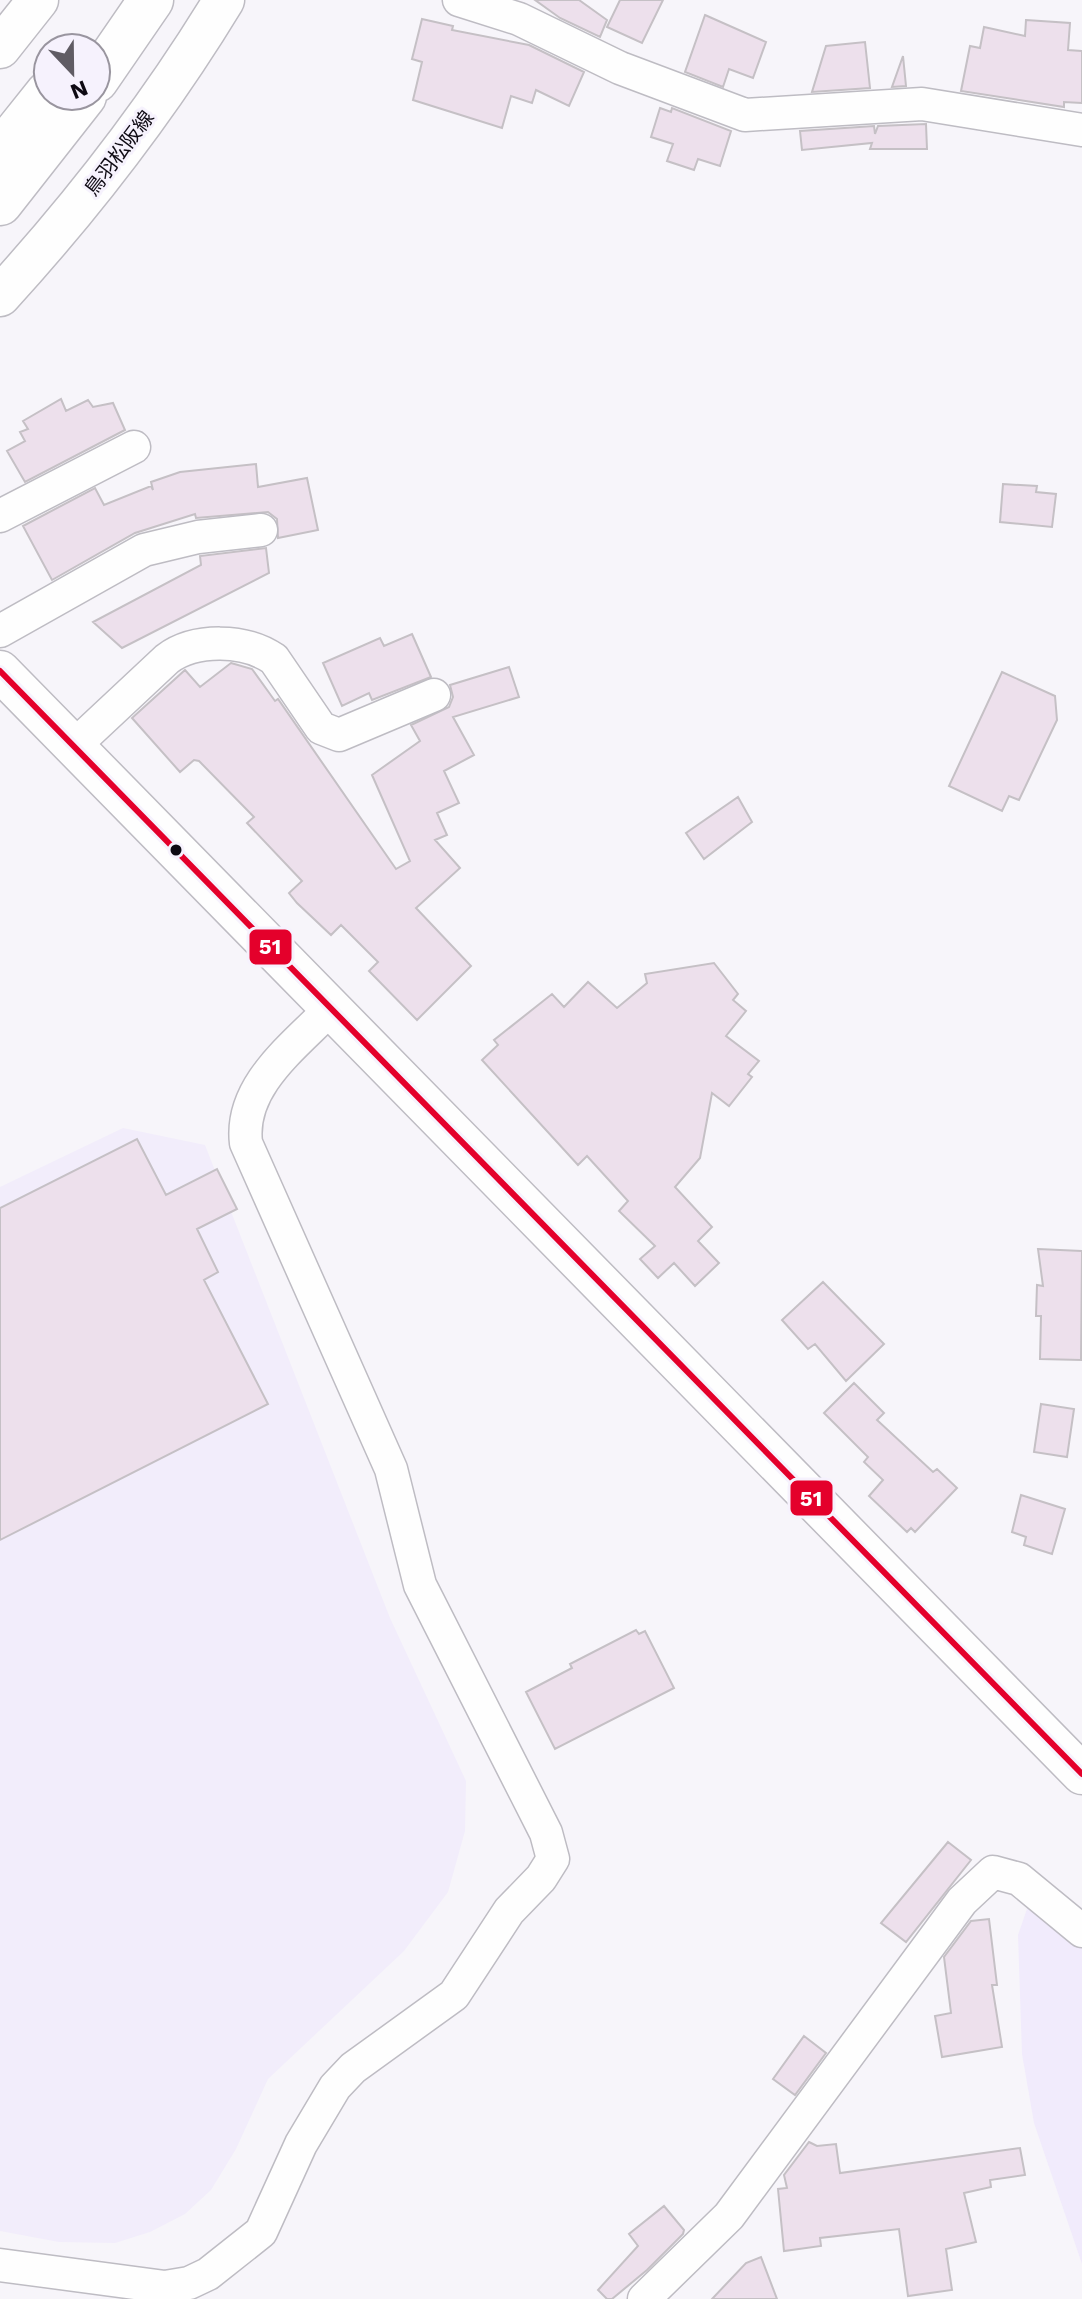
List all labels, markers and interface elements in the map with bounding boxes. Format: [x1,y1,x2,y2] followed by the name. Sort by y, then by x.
[32,32,112,112] north arrow
[67,75,92,105] text: N
[79,106,159,200] street label: 鳥羽松阪線
[168,842,184,858] unlabelled marker
[248,928,293,966] line badge: 51
[259,934,281,959] text: 51
[789,1479,834,1517] line badge: 51
[800,1486,822,1511] text: 51

